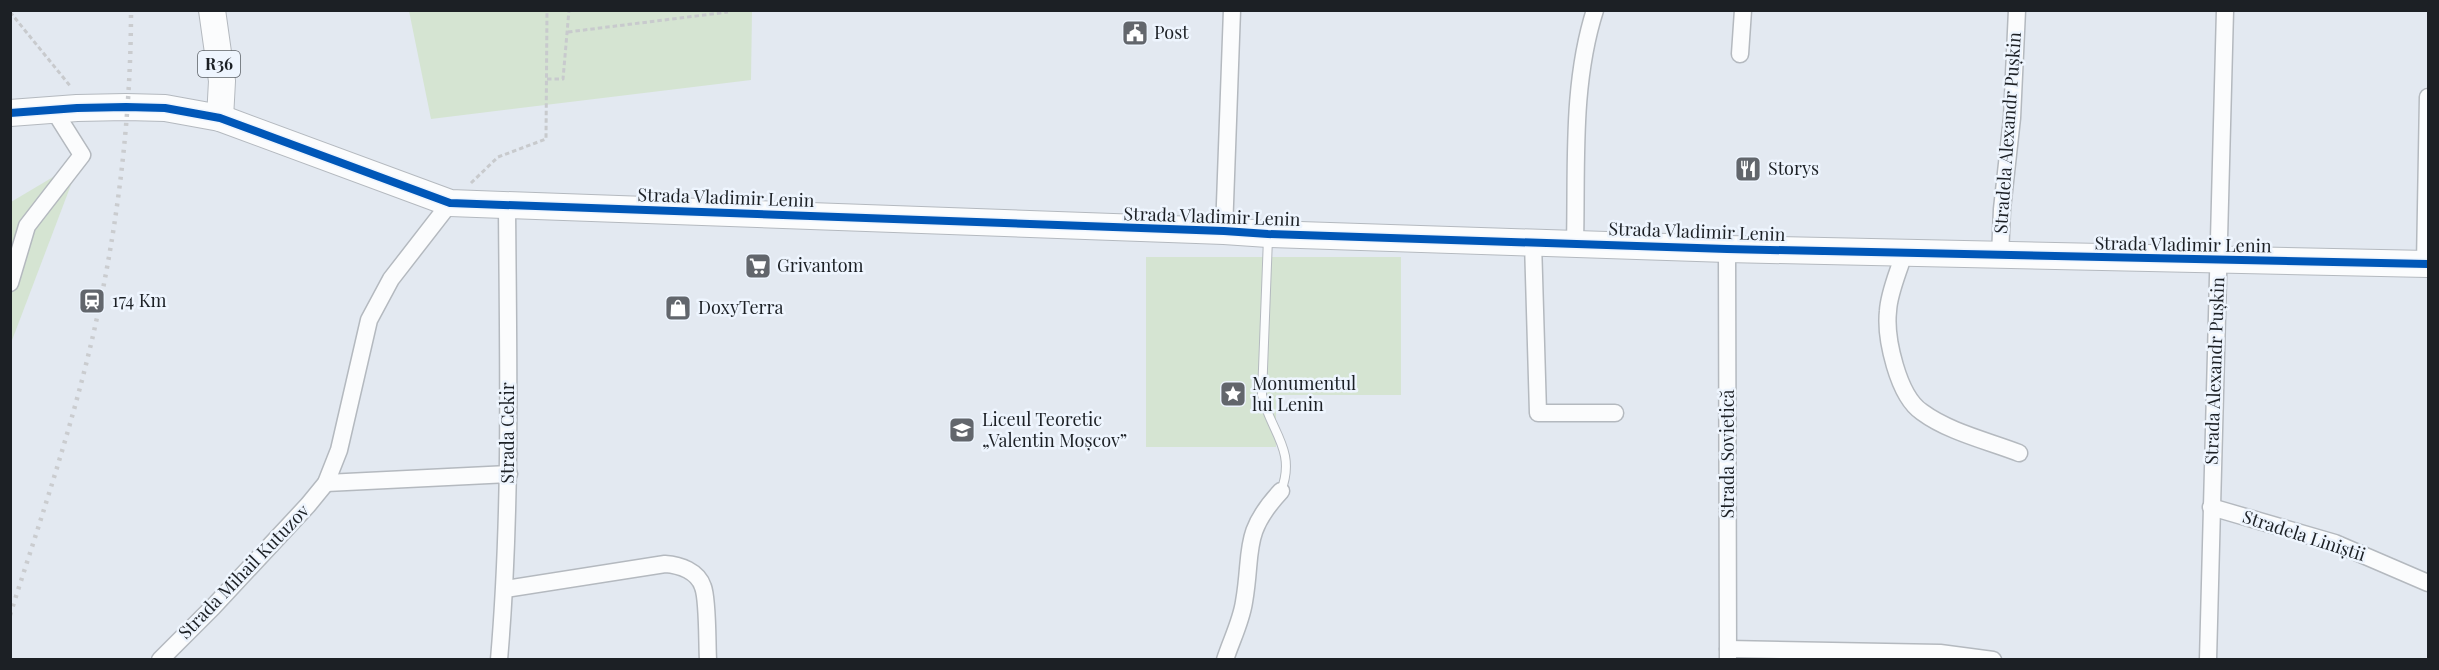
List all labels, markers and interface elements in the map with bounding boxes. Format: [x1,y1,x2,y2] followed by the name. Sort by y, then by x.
[1120,18,1150,48] public building icon: Post
[1154,20,1189,44] place label: Post
[1988,31,2026,235] street label: Stradela Alexandr Pușkin
[198,51,240,77] road number: R36
[1733,154,1763,184] restaurant icon: Storys
[1768,156,1819,180] place label: Storys
[637,182,815,212] street label: Strada Vladimir Lenin
[1123,201,1301,231] street label: Strada Vladimir Lenin
[1608,216,1786,246] street label: Strada Vladimir Lenin
[2094,230,2272,258] street label: Strada Vladimir Lenin
[743,251,773,281] supermarket icon: Grivantom
[777,253,864,277] place label: Grivantom
[2199,276,2229,465] street label: Strada Alexandr Pușkin
[77,286,107,316] station icon: 174 Km
[112,288,167,312] place label: 174 Km
[663,293,693,323] shop icon: DoxyTerra
[698,295,784,319] place label: DoxyTerra
[1252,371,1356,416] place label: Monumentul lui Lenin
[1218,379,1248,409] place icon: Monumentul lui Lenin
[495,382,519,484] street label: Strada Cekir
[1715,390,1739,518] street label: Strada Sovietică
[982,407,1127,452] place label: Liceul Teoretic „Valentin Moșcov”
[947,415,977,445] school or university icon: Liceul Teoretic „Valentin Moșcov”
[173,499,314,644] street label: Strada Mihail Kutuzov
[2240,504,2369,566] street label: Stradela Liniștii

